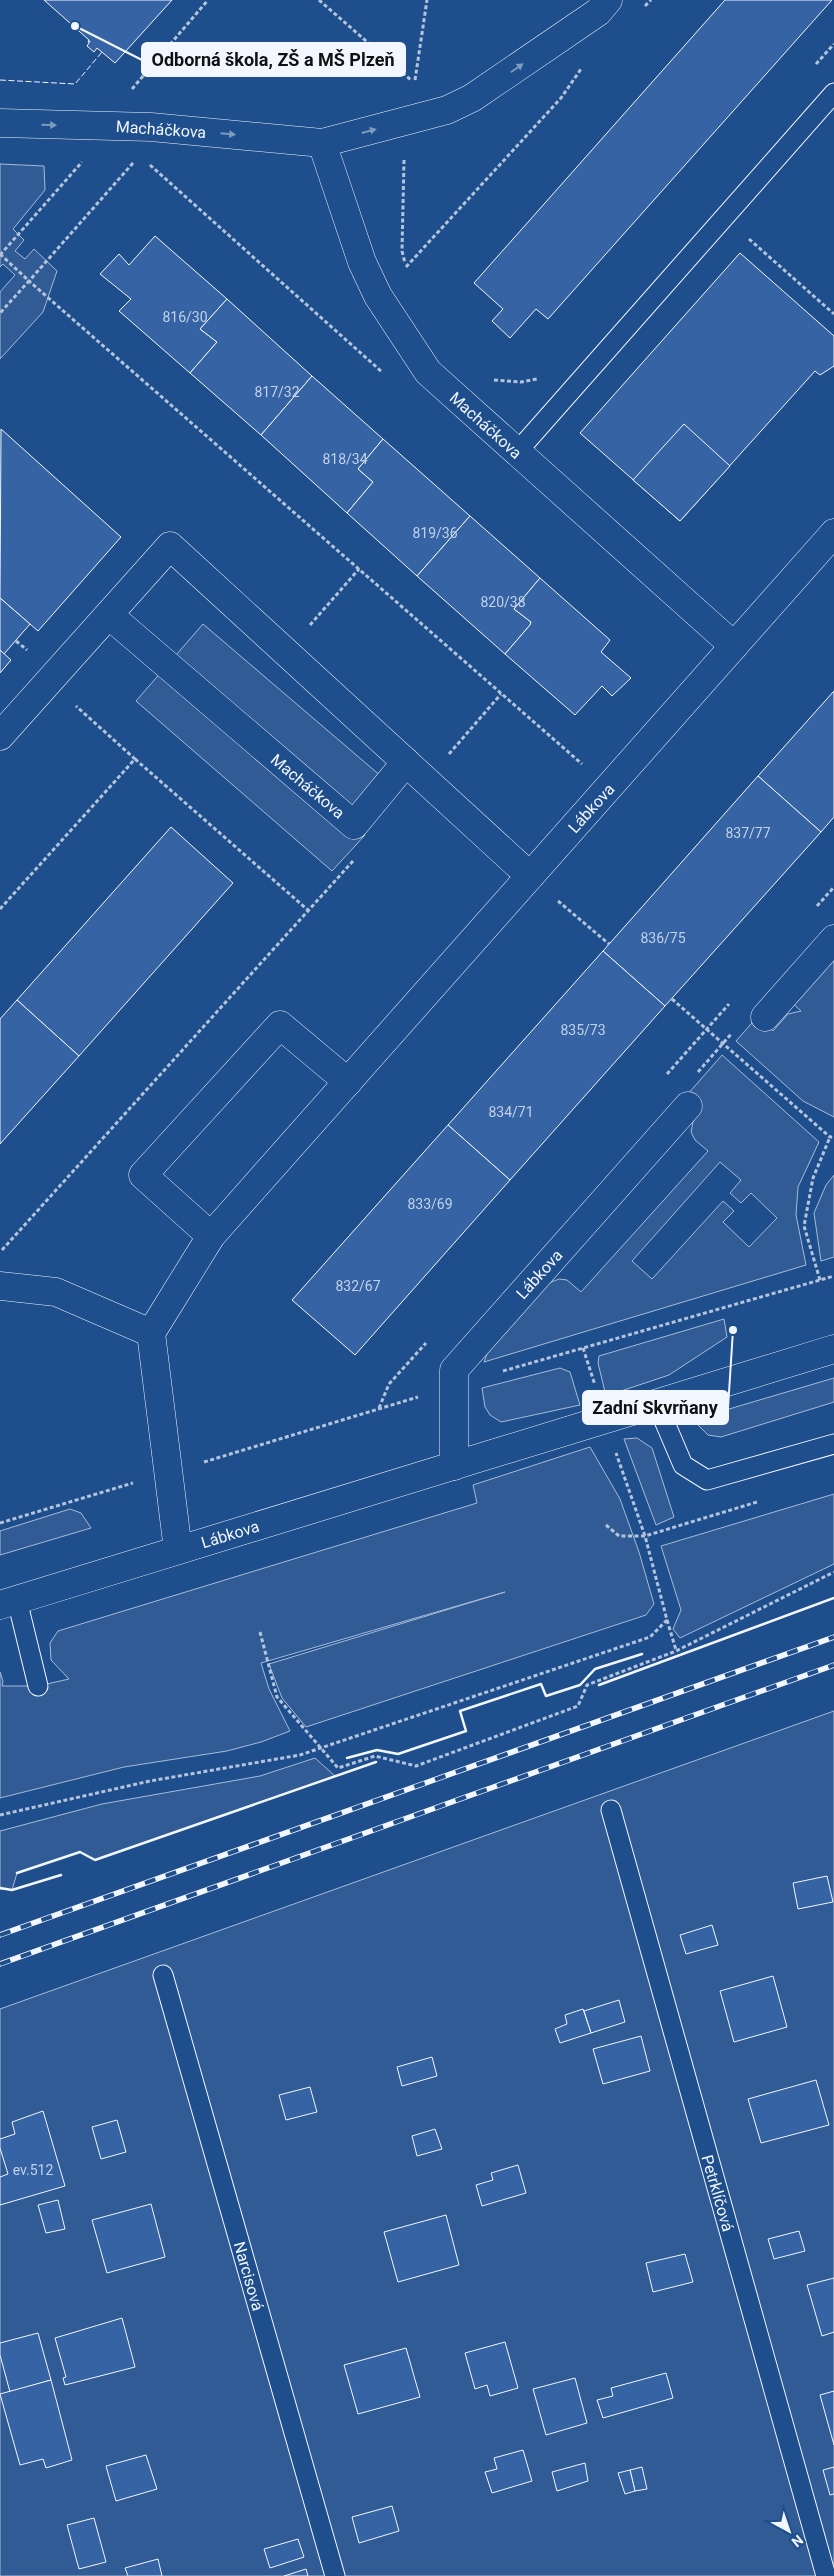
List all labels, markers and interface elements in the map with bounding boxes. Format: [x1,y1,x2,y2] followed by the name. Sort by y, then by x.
[142,43,405,76] callout: Odborná škola, ZŠ a MŠ Plzeň
[151,49,395,70] text: Odborná škola, ZŠ a MŠ Plzeň
[510,63,524,73] one-way arrow
[115,117,207,142] street label: Macháčkova
[41,121,57,129] one-way arrow
[362,126,377,134] one-way arrow
[221,130,237,138] one-way arrow
[162,309,208,325] house number: 816/30
[254,384,300,400] house number: 817/32
[446,388,526,463] street label: Macháčkova
[322,451,368,467] house number: 818/34
[412,525,458,541] house number: 819/36
[480,594,526,610] house number: 820/38
[267,750,348,823] street label: Macháčkova
[564,780,618,837] street label: Lábkova
[725,825,771,841] house number: 837/77
[640,930,686,946] house number: 836/75
[560,1022,606,1038] house number: 835/73
[488,1104,534,1120] house number: 834/71
[407,1196,453,1212] house number: 833/69
[512,1246,566,1303] street label: Lábkova
[335,1278,381,1294] house number: 832/67
[583,1391,728,1424] callout: Zadní Skvrňany
[592,1397,719,1418] text: Zadní Skvrňany
[199,1517,262,1552] street label: Lábkova
[698,2153,738,2234] street label: Petrklíčová
[13,2162,53,2178] house number: ev.512
[230,2239,267,2313] street label: Narcisová
[764,2506,814,2556] north arrow
[788,2532,806,2550] text: N

